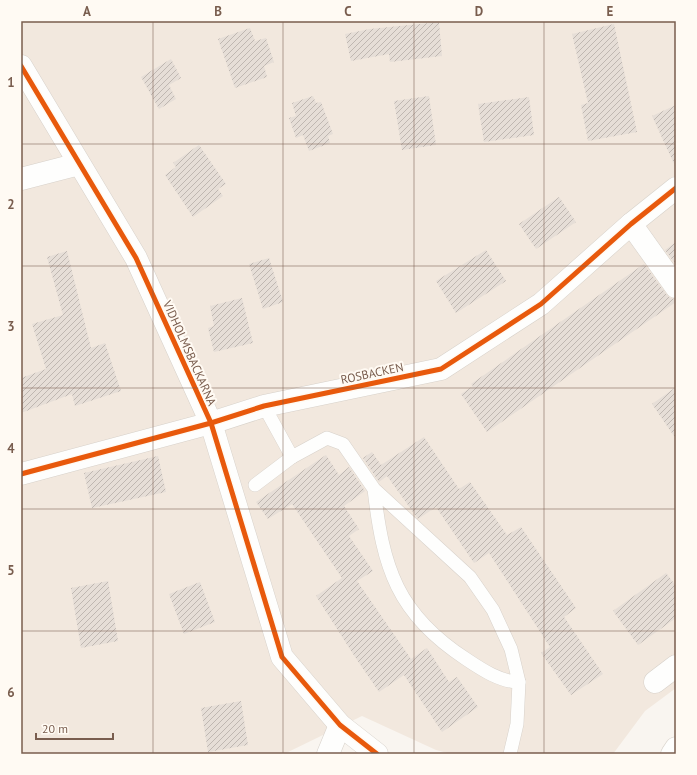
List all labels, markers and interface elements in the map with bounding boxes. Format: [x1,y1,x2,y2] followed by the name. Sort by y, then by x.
[83,3,91,20] text: A
[214,3,222,20] text: B
[344,3,352,20] text: C
[475,3,483,20] text: D
[607,3,614,20] text: E
[7,74,15,91] text: 1
[7,196,15,213] text: 2
[160,297,220,408] street label: VIDHOLMSBACKARNA
[7,318,15,335] text: 3
[339,359,405,387] street label: ROSBACKEN
[7,440,15,457] text: 4
[7,562,15,579] text: 5
[7,684,15,701] text: 6
[36,715,113,741] scale bar
[42,721,68,736] text: 20 m

